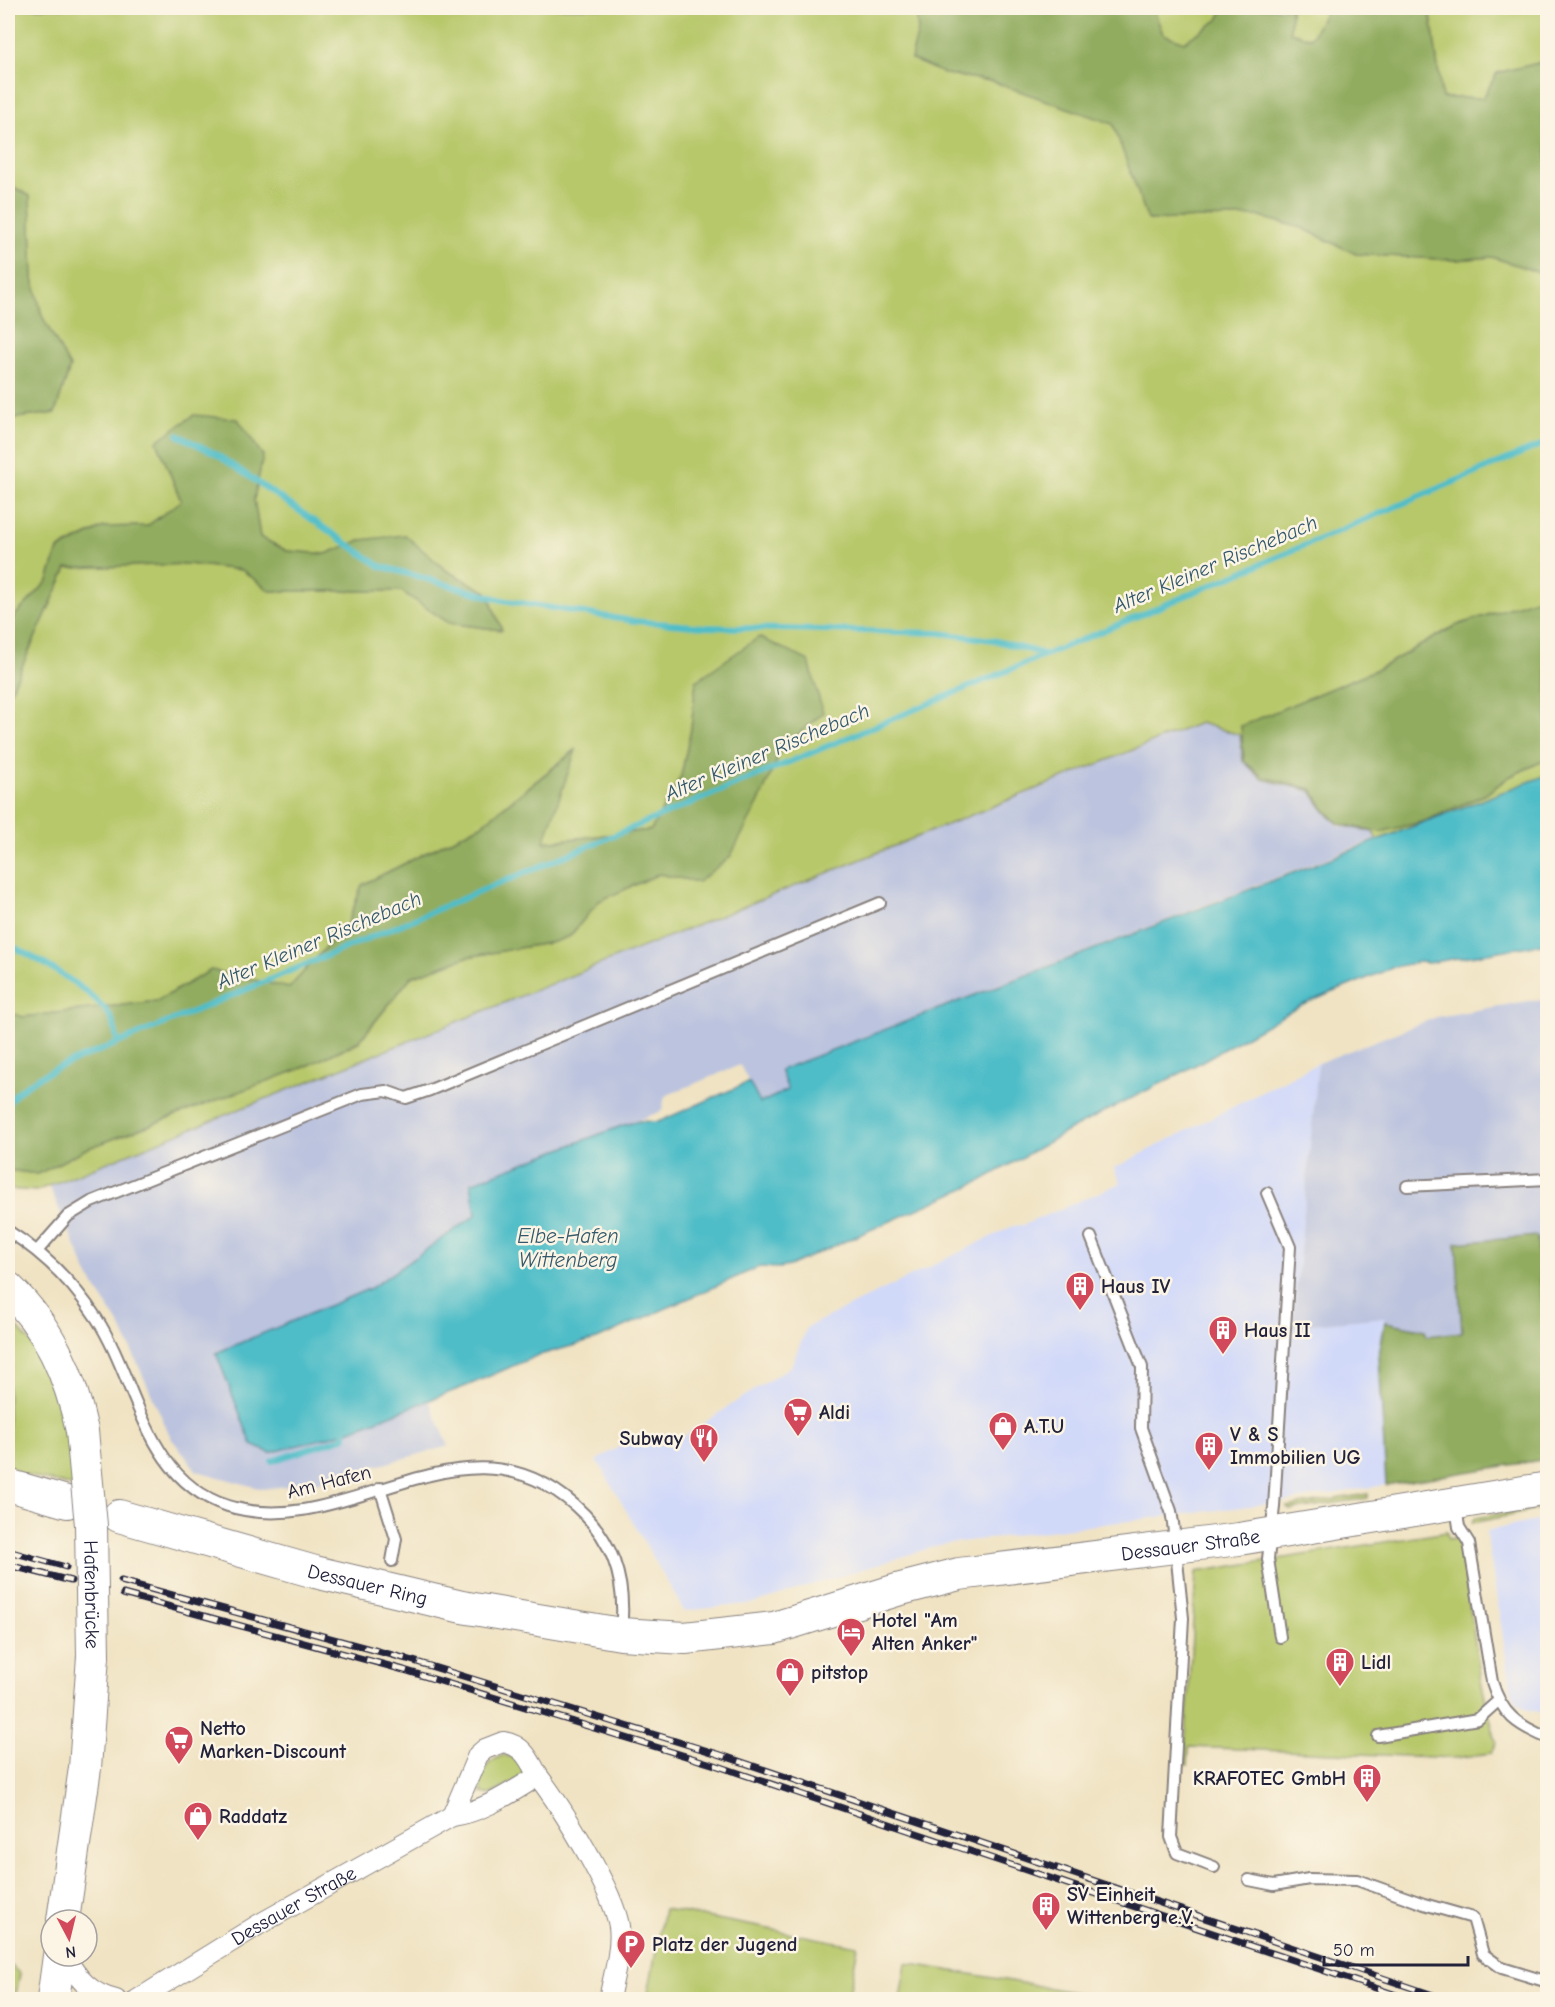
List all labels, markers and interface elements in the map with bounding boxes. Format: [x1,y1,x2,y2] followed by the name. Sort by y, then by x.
[1108,510,1321,618] water label: Alter Kleiner Rischebach
[660,698,873,806] water label: Alter Kleiner Rischebach
[212,886,425,994] water label: Alter Kleiner Rischebach
[517,1224,619,1272] water label: Elbe-Hafen Wittenberg
[1064,1270,1096,1312] building icon: Haus IV
[1101,1275,1171,1298] place label: Haus IV
[1207,1314,1239,1356] building icon: Haus II
[1244,1319,1311,1342] place label: Haus II
[782,1396,814,1438] supermarket icon: Aldi
[819,1401,850,1424] place label: Aldi
[987,1410,1019,1452] shop icon: A.T.U
[1024,1415,1064,1438] place label: A.T.U
[688,1422,720,1464] restaurant icon: Subway
[1230,1423,1361,1469] place label: V & S Immobilien UG
[620,1427,684,1450] place label: Subway
[1193,1430,1225,1472] building icon: V & S Immobilien UG
[285,1460,373,1504] street label: Am Hafen
[1120,1524,1262,1565] street label: Dessauer Straße
[80,1540,104,1649] street label: Hafenbrücke
[305,1559,430,1610] street label: Dessauer Ring
[872,1609,977,1655] place label: Hotel "Am Alten Anker"
[835,1616,867,1658] hotel icon: Hotel "Am Alten Anker"
[1324,1646,1356,1688] building icon: Lidl
[1361,1651,1391,1674] place label: Lidl
[774,1656,806,1698] shop icon: pitstop
[811,1661,868,1684] place label: pitstop
[200,1717,346,1763] place label: Netto Marken-Discount
[163,1724,195,1766] supermarket icon: Netto Marken-Discount
[1351,1762,1383,1804] building icon: KRAFOTEC GmbH
[1193,1767,1346,1790] place label: KRAFOTEC GmbH
[182,1800,214,1842] shop icon: Raddatz
[219,1805,287,1828] place label: Raddatz
[227,1861,360,1950] street label: Dessauer Straße
[1067,1883,1194,1929] place label: SV Einheit Wittenberg e.V.
[1030,1890,1062,1932] building icon: SV Einheit Wittenberg e.V.
[39,1908,99,1968] north arrow
[615,1928,647,1970] parking icon: Platz der Jugend
[1324,1929,1468,1967] scale bar
[652,1933,798,1956] place label: Platz der Jugend
[1333,1940,1375,1961] text: 50 m
[64,1942,77,1961] text: N

